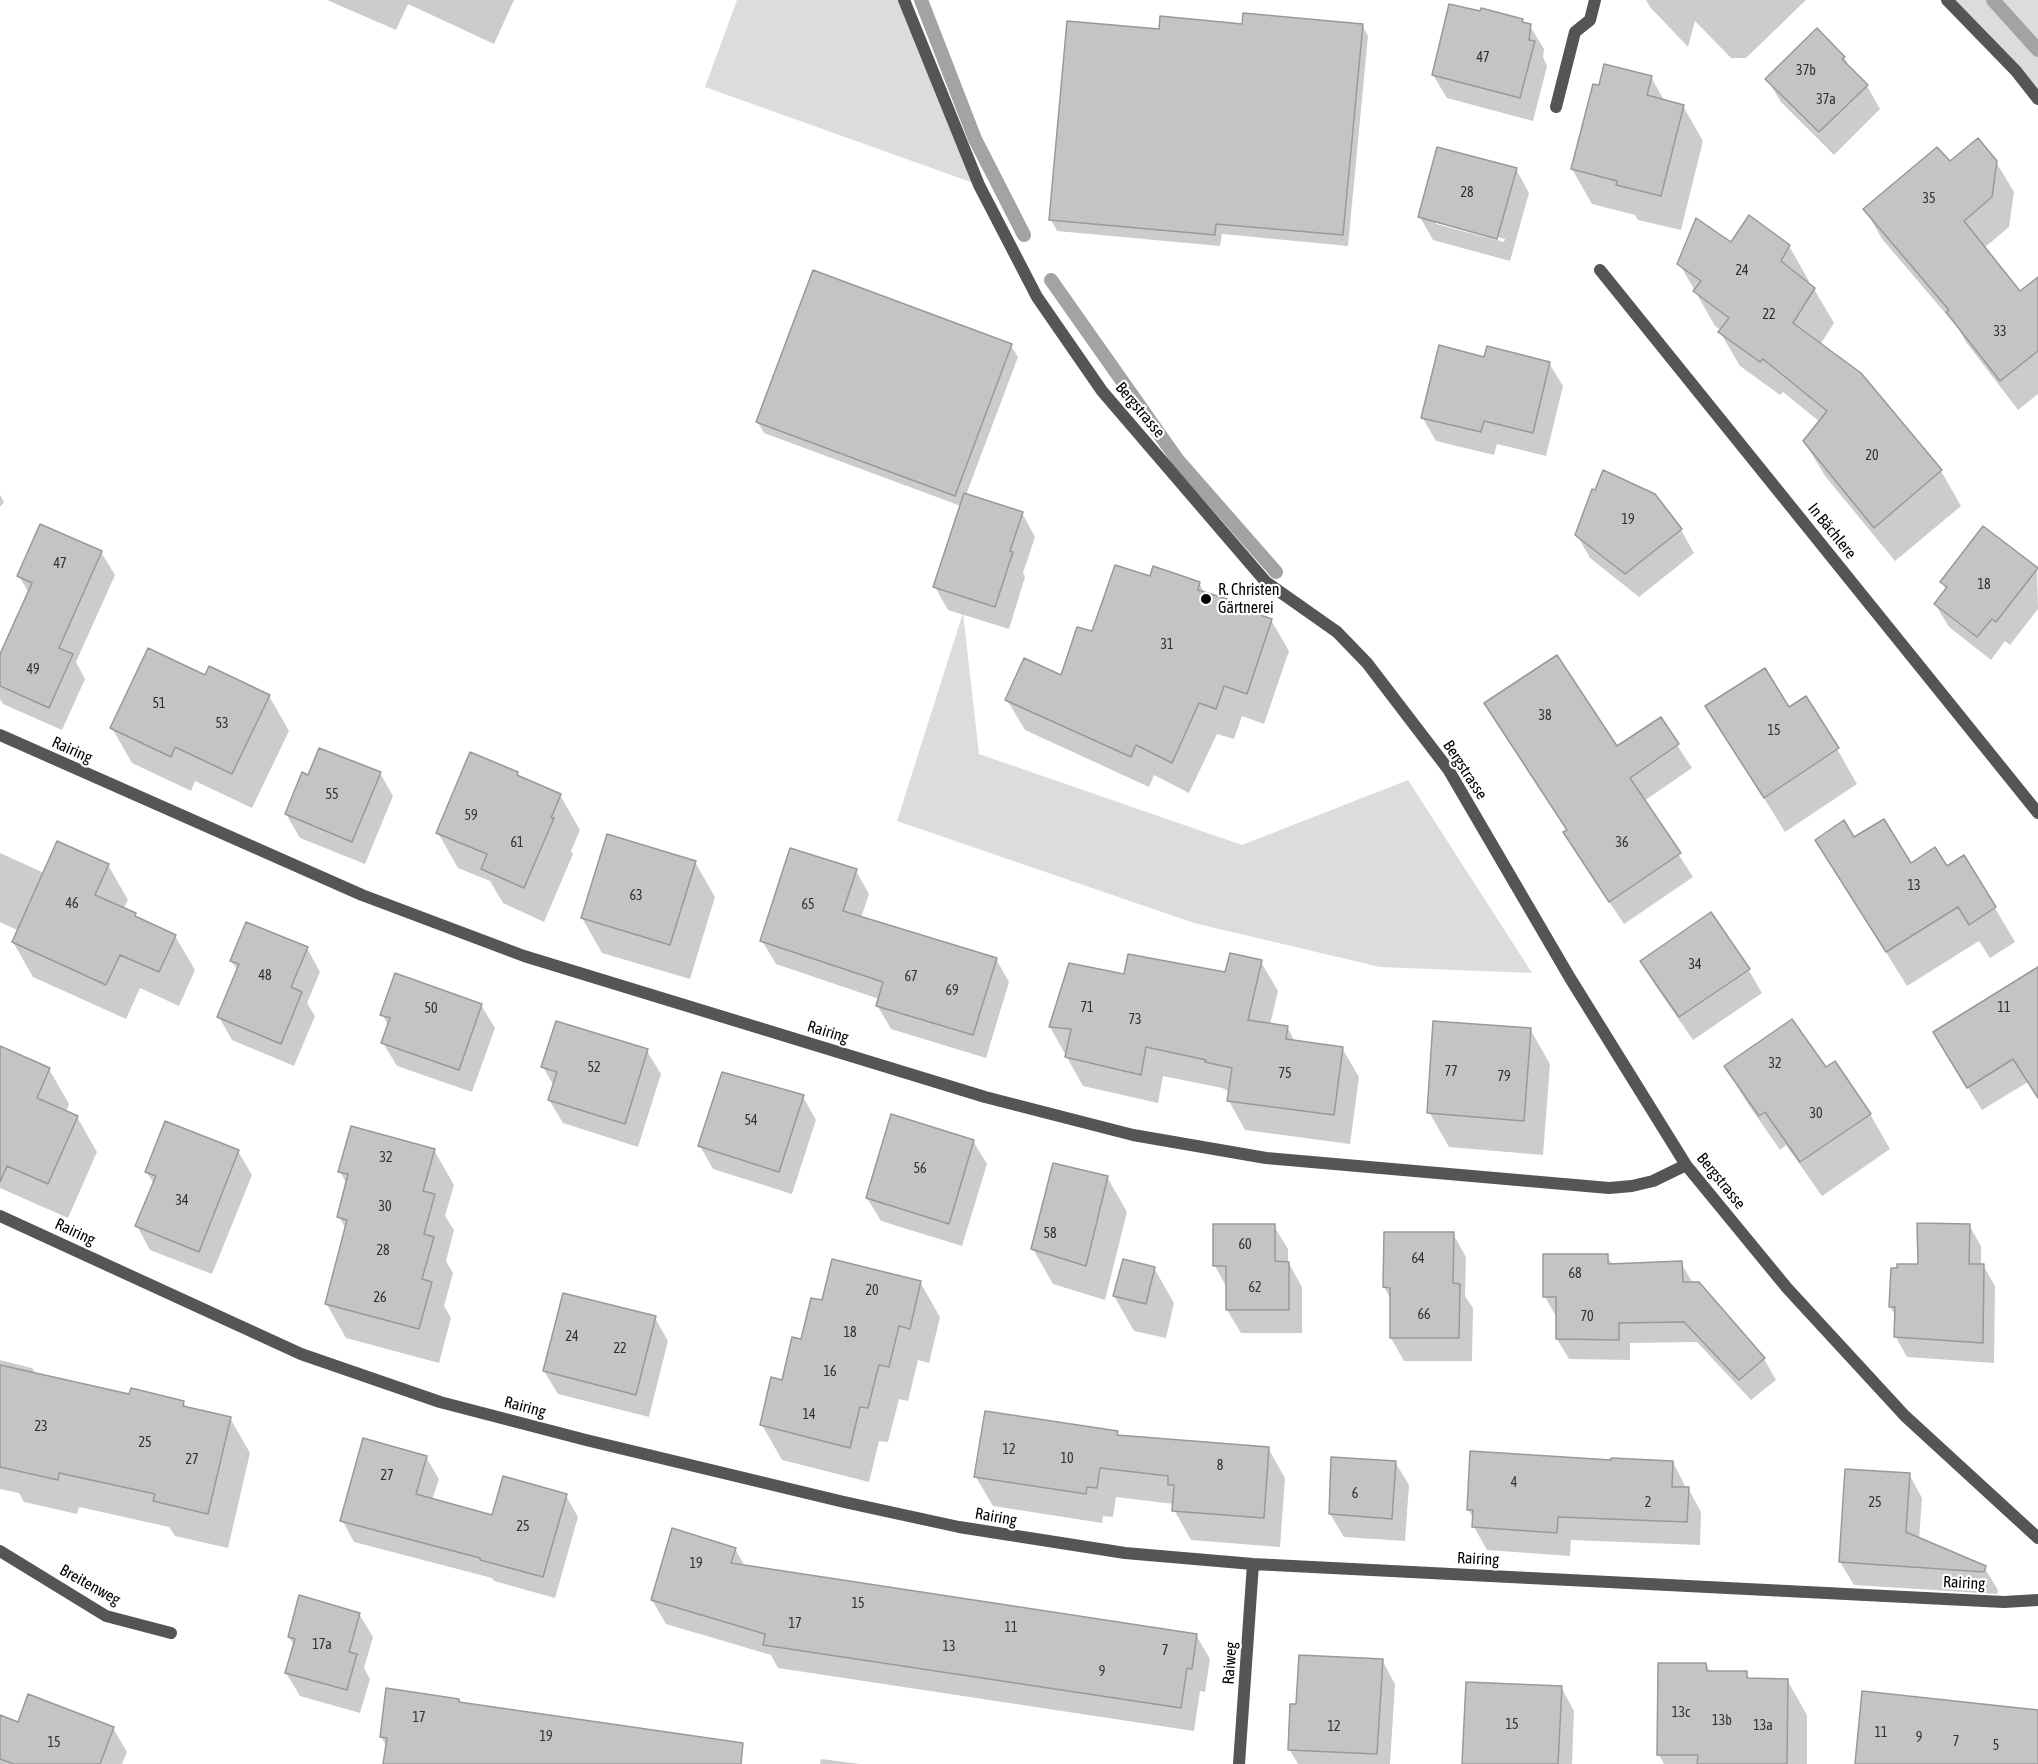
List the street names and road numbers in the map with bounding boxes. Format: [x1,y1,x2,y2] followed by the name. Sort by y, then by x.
[1111,378,1169,442] street label: Bergstrasse
[1804,499,1860,563] street label: In Bächlere
[49,733,95,767] street label: Rairing
[1439,737,1491,803] street label: Bergstrasse
[805,1017,851,1047] street label: Rairing
[1693,1149,1749,1213] street label: Bergstrasse
[52,1214,98,1250] street label: Rairing
[502,1392,548,1422] street label: Rairing
[974,1504,1018,1530] street label: Rairing
[1456,1548,1500,1570] street label: Rairing
[56,1561,124,1609] street label: Breitenweg
[1942,1572,1986,1594] street label: Rairing
[1219,1641,1241,1685] street label: Raiweg

